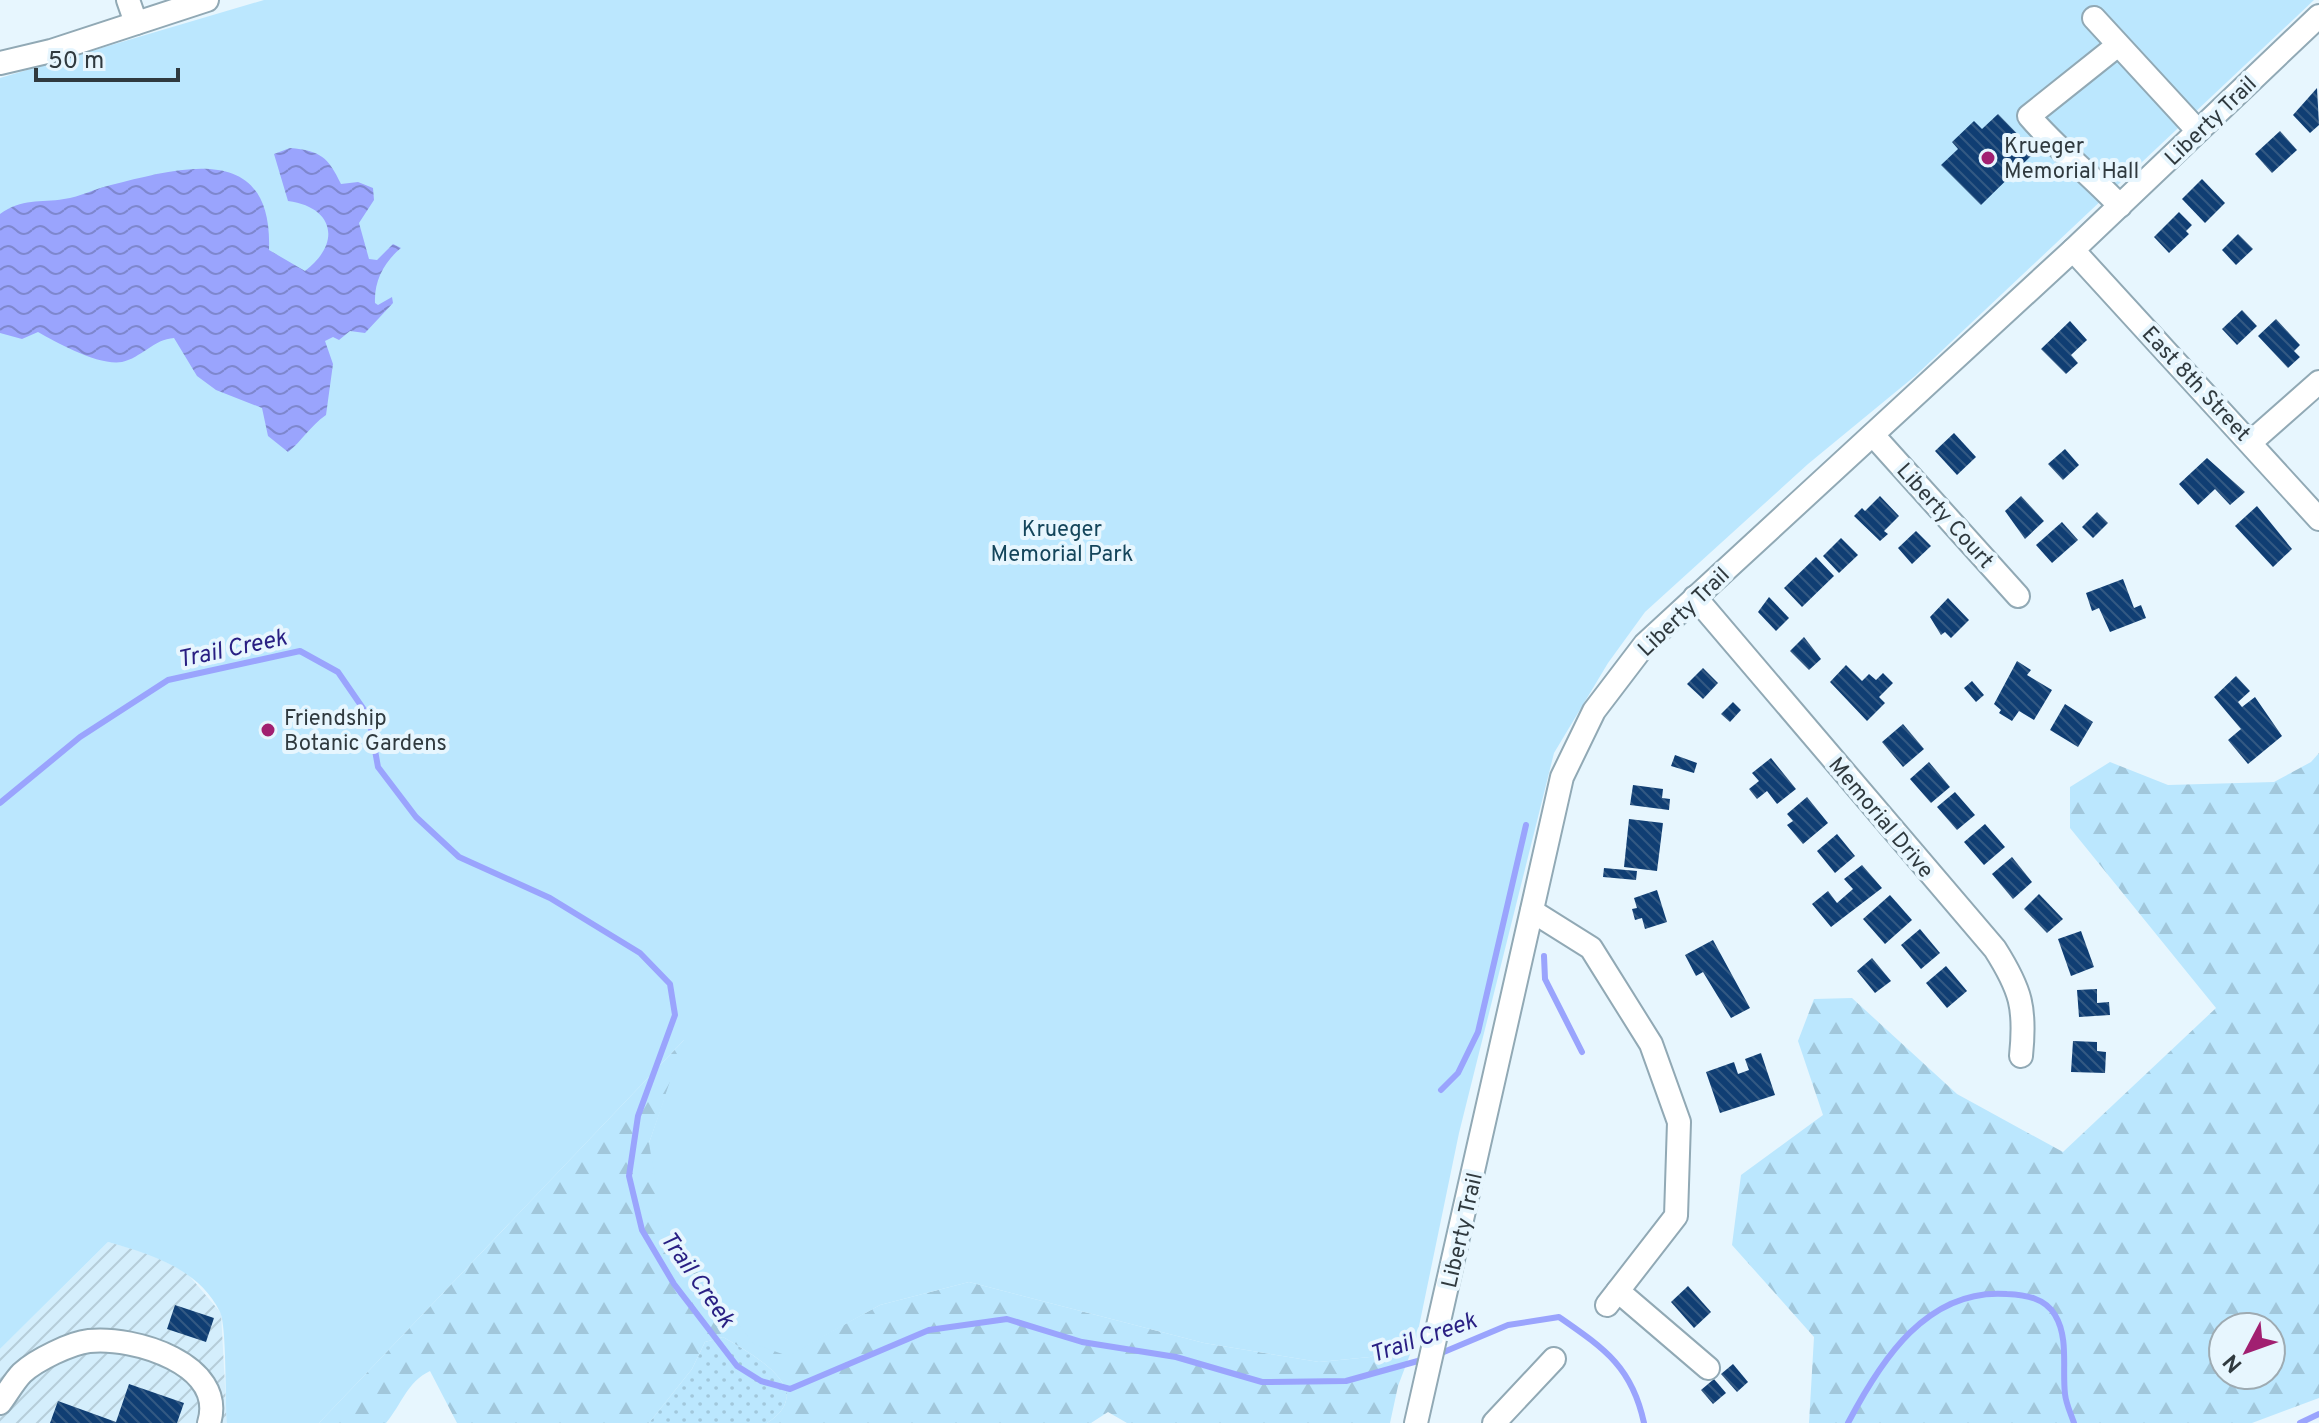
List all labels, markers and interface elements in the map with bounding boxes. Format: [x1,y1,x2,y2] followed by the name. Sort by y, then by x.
[36,32,178,82] scale bar
[48,47,104,77] text: 50 m
[2160,71,2263,172] street label: Liberty Trail
[2004,134,2139,186] place label: Krueger Memorial Hall
[1979,149,1997,167] marker: Krueger Memorial Hall
[2135,322,2255,448] street label: East 8th Street
[1890,458,1999,575] street label: Liberty Court
[991,517,1133,569] park label: Krueger Memorial Park
[1633,562,1736,663] street label: Liberty Trail
[175,624,291,676] water label: Trail Creek
[284,706,447,758] place label: Friendship Botanic Gardens
[259,721,277,739] marker: Friendship Botanic Gardens
[1822,753,1938,885] street label: Memorial Drive
[1437,1170,1490,1291] street label: Liberty Trail
[652,1226,741,1335] water label: Trail Creek
[1366,1306,1482,1371] water label: Trail Creek
[2207,1311,2287,1391] north arrow
[2218,1348,2249,1377] text: N

